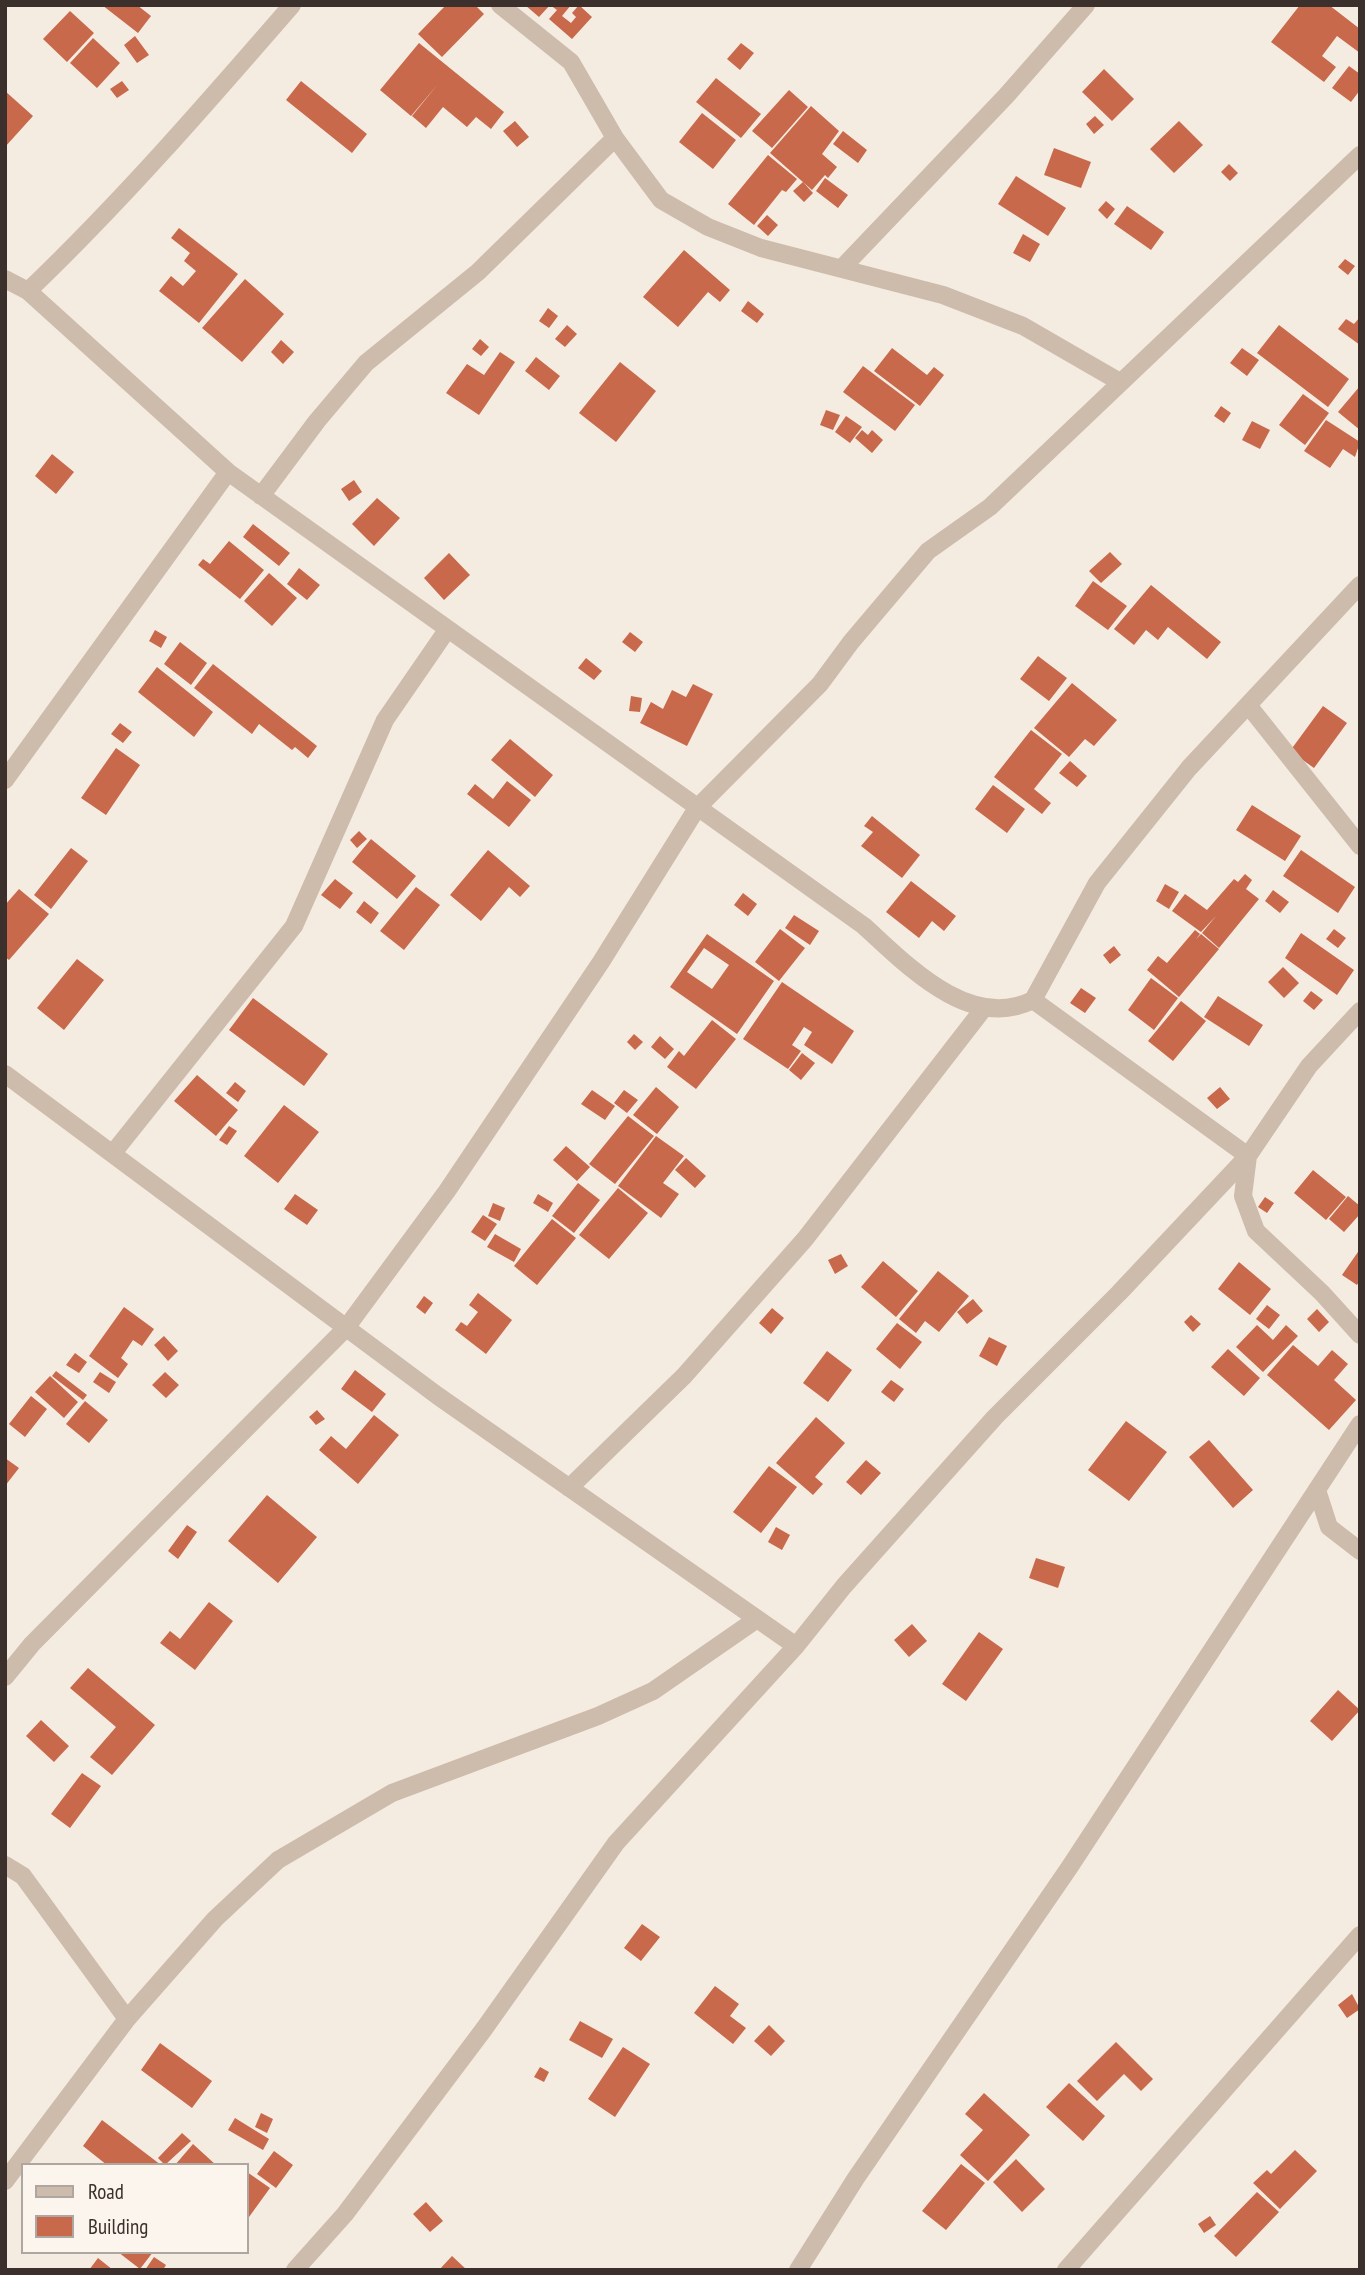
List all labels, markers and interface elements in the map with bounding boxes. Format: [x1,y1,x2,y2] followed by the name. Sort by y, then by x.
[21,2163,248,2254] legend
[88,2178,124,2205] text: Road
[88,2213,148,2240] text: Building

